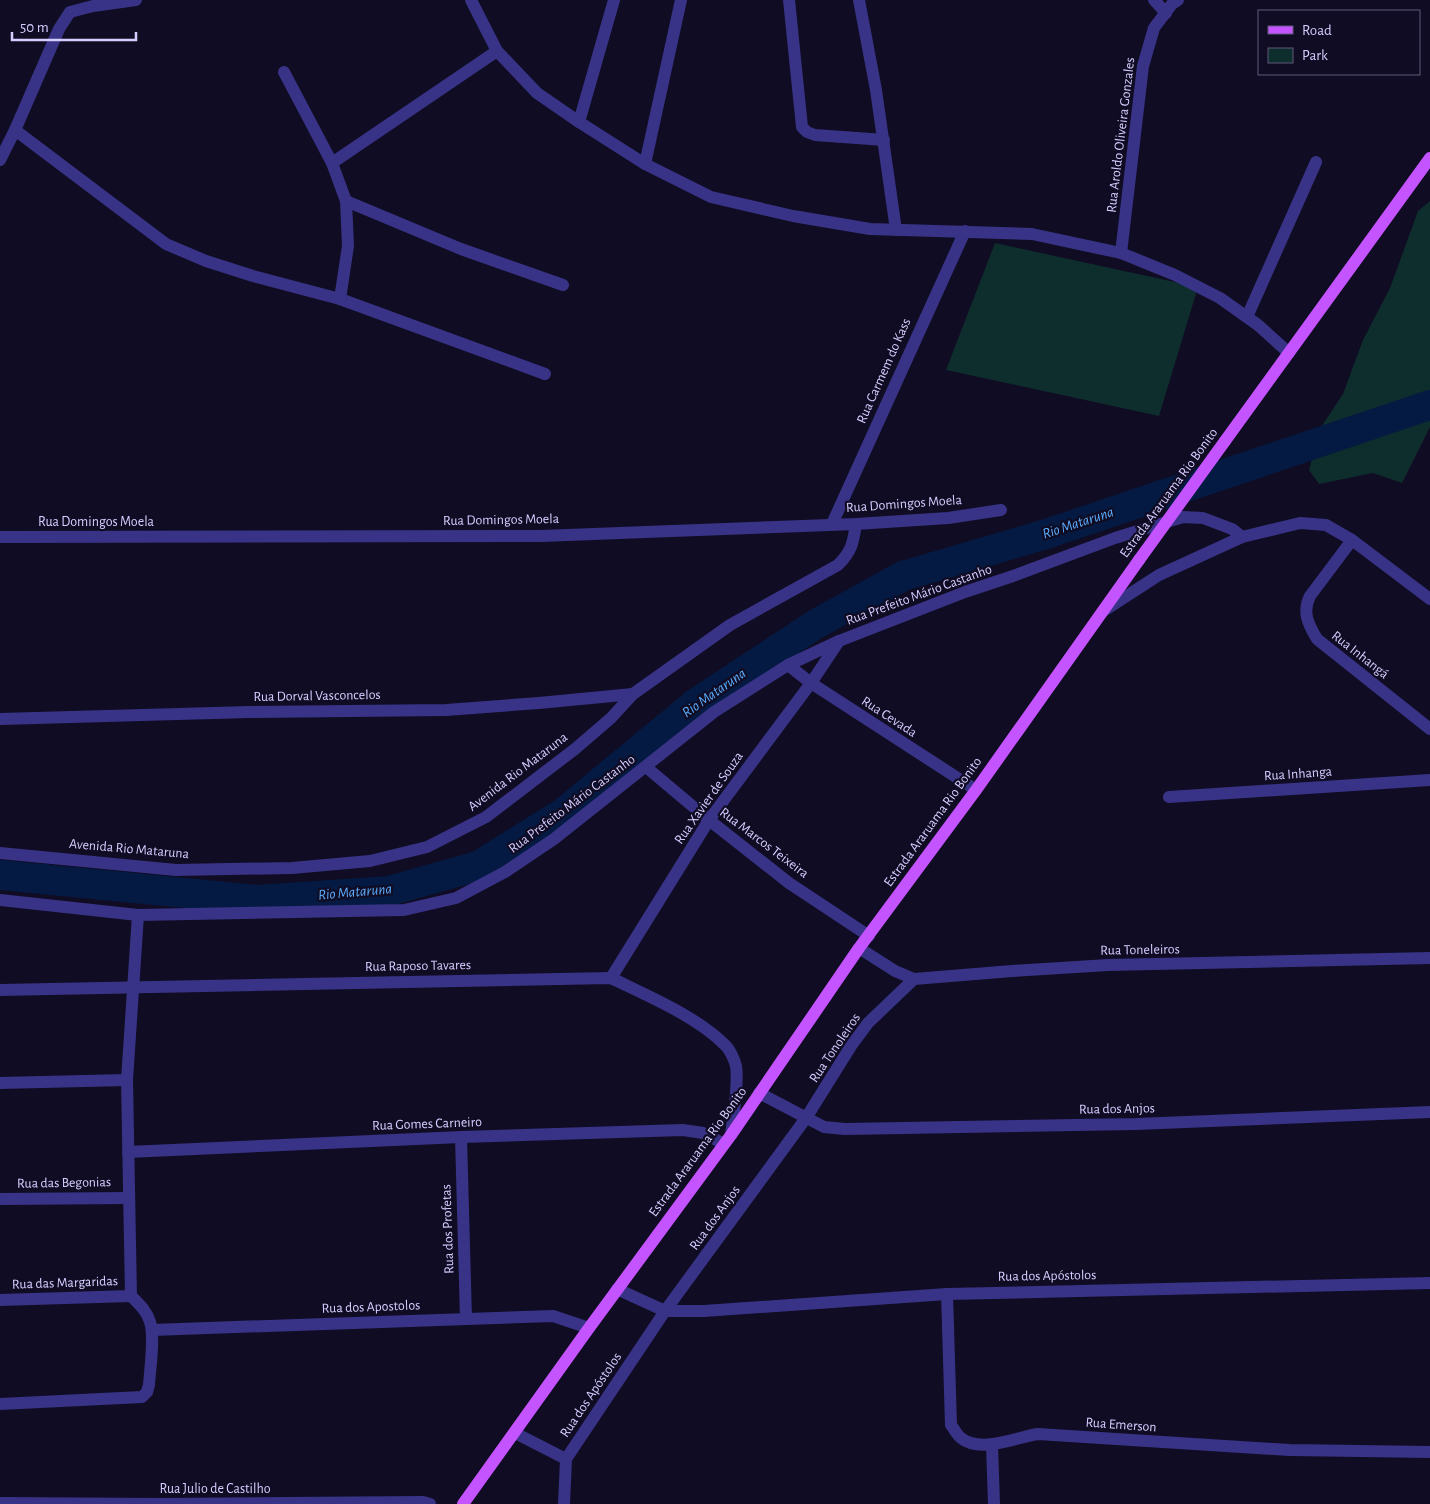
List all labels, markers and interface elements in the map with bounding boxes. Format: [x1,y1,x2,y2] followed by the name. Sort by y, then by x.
[12,10,136,42] scale bar
[1258,10,1420,75] legend
[20,20,49,35] text: 50 m
[1302,23,1332,38] text: Road
[1302,48,1328,63] text: Park
[1105,56,1137,214] street label: Rua Aroldo Oliveira Gonzales
[855,316,913,426] street label: Rua Carmem do Kass
[1117,426,1221,560] street label: Estrada Araruama Rio Bonito
[846,493,963,515] street label: Rua Domingos Moela
[1040,504,1116,542] water label: Rio Mataruna
[443,512,560,528] street label: Rua Domingos Moela
[38,515,155,529] street label: Rua Domingos Moela
[844,562,994,628] street label: Rua Prefeito Mário Castanho
[1329,628,1392,682] street label: Rua Inhangá
[679,666,749,720] water label: Rio Mataruna
[253,688,381,704] street label: Rua Dorval Vasconcelos
[859,694,920,740] street label: Rua Cevada
[466,730,571,814] street label: Avenida Rio Mataruna
[672,749,746,847] street label: Rua Xavier de Souza
[506,752,638,856] street label: Rua Prefeito Mário Castanho
[881,755,985,889] street label: Estrada Araruama Rio Bonito
[1264,765,1333,783] street label: Rua Inhanga
[717,805,811,881] street label: Rua Marcos Teixeira
[68,837,190,861] street label: Avenida Rio Mataruna
[317,881,393,903] water label: Rio Mataruna
[1100,942,1180,958] street label: Rua Toneleiros
[365,958,471,974] street label: Rua Raposo Tavares
[807,1011,863,1085] street label: Rua Tonoleiros
[646,1085,750,1219] street label: Estrada Araruama Rio Bonito
[1079,1101,1155,1117] street label: Rua dos Anjos
[372,1115,482,1133] street label: Rua Gomes Carneiro
[17,1175,111,1191] street label: Rua das Begonias
[687,1183,743,1253] street label: Rua dos Anjos
[439,1184,457,1274] street label: Rua dos Profetas
[998,1268,1096,1284] street label: Rua dos Apóstolos
[12,1274,118,1292] street label: Rua das Margaridas
[321,1298,421,1316] street label: Rua dos Apostolos
[558,1350,624,1440] street label: Rua dos Apóstolos
[1085,1416,1157,1434] street label: Rua Emerson
[159,1482,271,1496] street label: Rua Julio de Castilho

